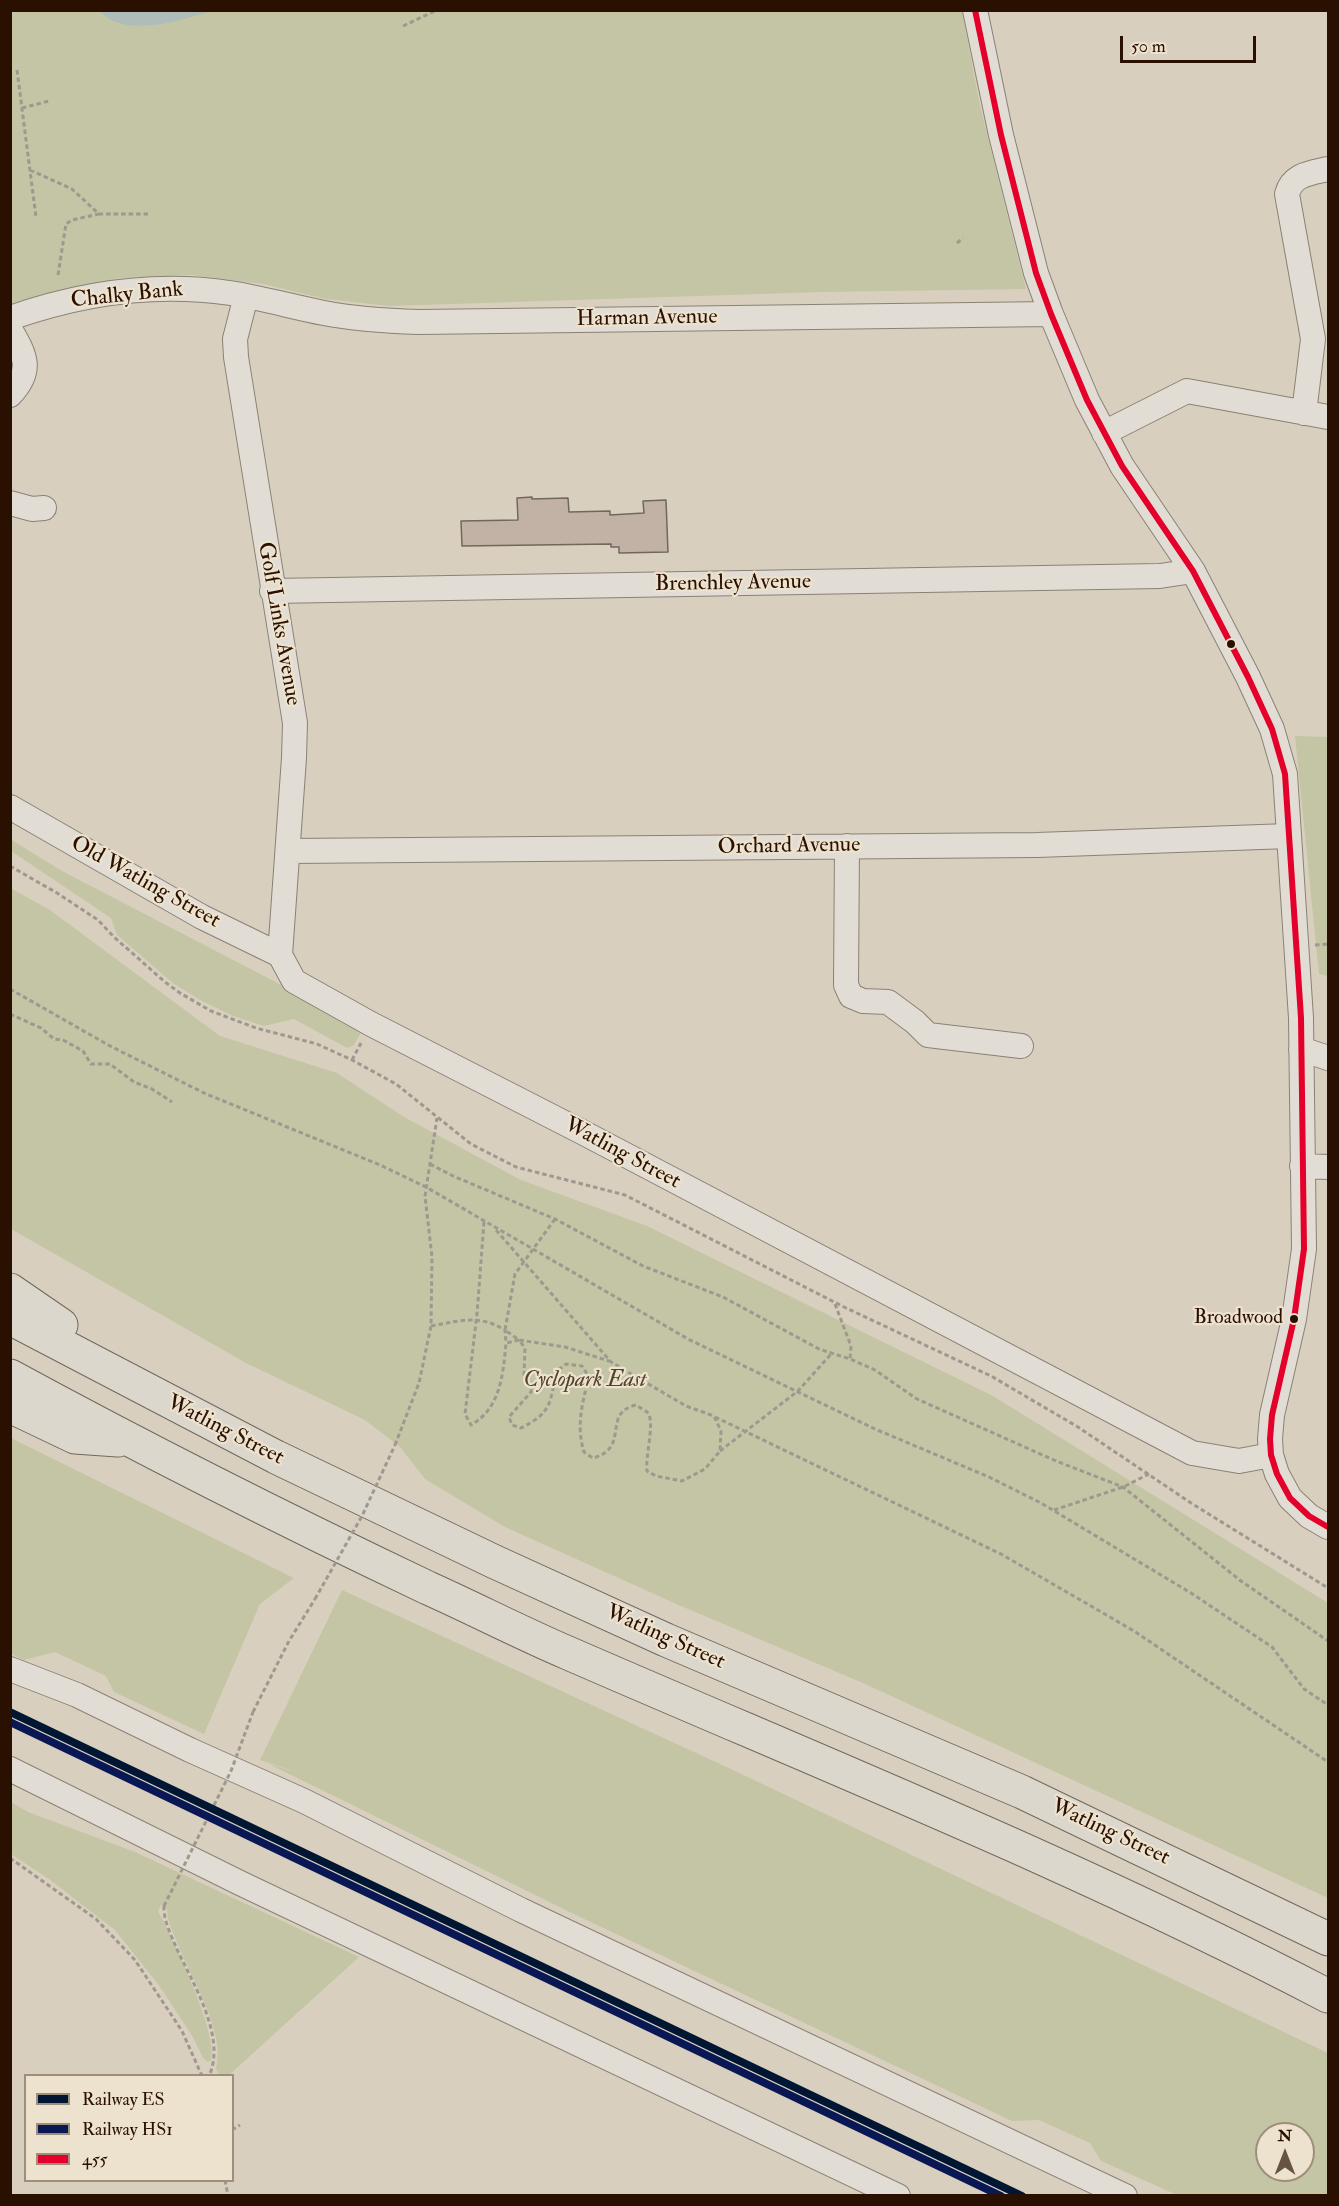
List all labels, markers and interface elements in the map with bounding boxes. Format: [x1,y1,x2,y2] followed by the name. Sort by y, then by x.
[1123,24,1260,62] scale bar
[1131,35,1166,58] text: 50 m
[70,277,184,315] street label: Chalky Bank
[576,305,718,333] street label: Harman Avenue
[251,540,305,708] street label: Golf Links Avenue
[655,569,811,599] street label: Brenchley Avenue
[1225,638,1237,650] unlabelled marker
[66,831,224,935] street label: Old Watling Street
[717,833,861,861] street label: Orchard Avenue
[559,1112,685,1196] street label: Watling Street
[1194,1307,1283,1331] place label: Broadwood
[1288,1313,1300,1325] marker: Broadwood
[524,1368,646,1394] park label: Cyclopark East
[162,1390,288,1472] street label: Watling Street
[601,1600,729,1676] street label: Watling Street
[1046,1794,1174,1872] street label: Watling Street
[24,2074,234,2182] legend
[82,2088,165,2111] text: Railway ES
[82,2118,173,2141] text: Railway HS1
[1255,2122,1315,2182] north arrow
[1278,2126,1292,2146] text: N
[82,2148,108,2171] text: 455

